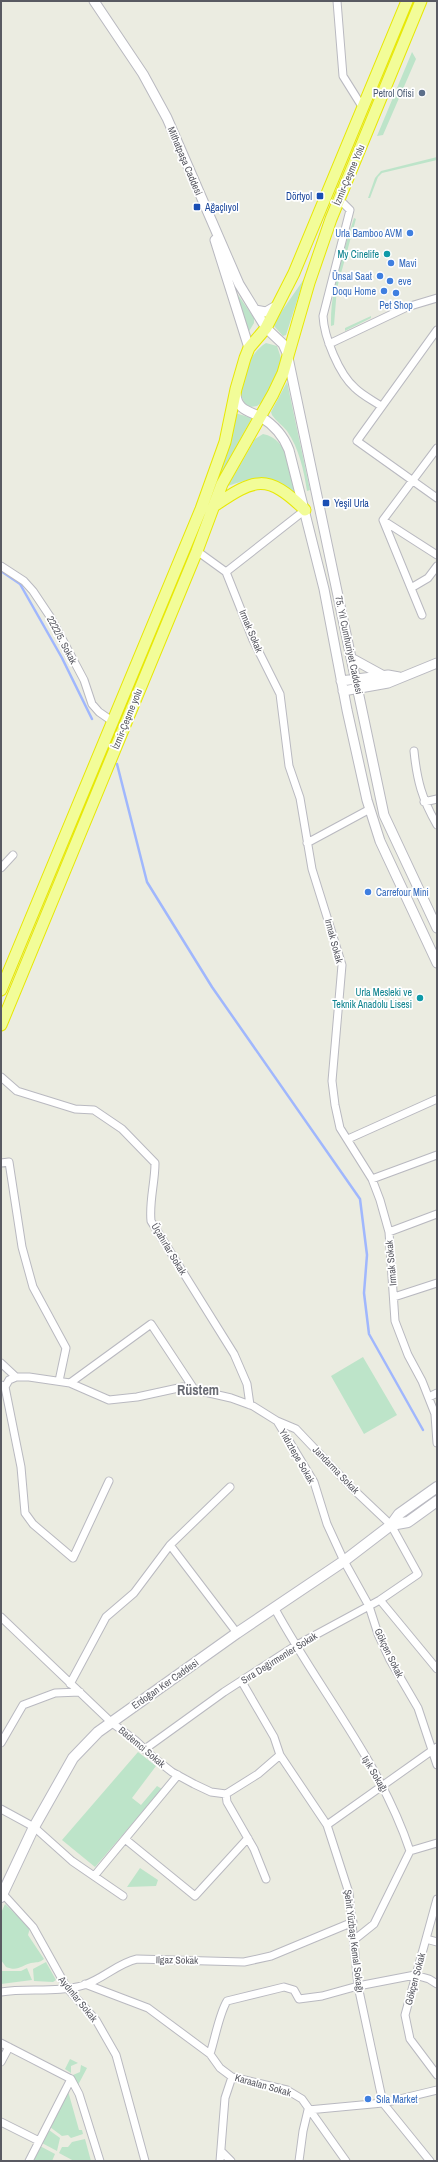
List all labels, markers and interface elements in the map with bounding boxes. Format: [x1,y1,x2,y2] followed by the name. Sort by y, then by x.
[373,87,414,100] place label: Petrol Ofisi
[417,88,427,98] marker: Petrol Ofisi
[165,125,205,197] street label: Mithatpaşa Caddesi
[330,143,368,207] street label: İzmir-Çeşme Yolu
[286,190,312,203] place label: Dörtyol
[315,191,325,201] marker: Dörtyol
[204,201,238,214] place label: Ağaçlıyol
[192,202,202,212] marker: Ağaçlıyol
[335,227,402,240] place label: Urla Bamboo AVM
[405,228,415,238] marker: Urla Bamboo AVM
[338,248,379,261] place label: My Cinelife
[382,249,392,259] marker: My Cinelife
[399,257,417,270] place label: Mavi
[386,258,396,268] marker: Mavi
[332,270,373,283] place label: Ünsal Saat
[375,271,385,281] marker: Ünsal Saat
[398,275,412,288] place label: eve
[385,276,395,286] marker: eve
[332,285,376,298] place label: Doqu Home
[379,286,389,296] marker: Doqu Home
[391,288,401,298] marker: Pet Shop
[379,299,413,312] place label: Pet Shop
[334,497,369,510] place label: Yeşil Urla
[321,498,331,508] marker: Yeşil Urla
[332,595,366,695] street label: 75. Yıl Cumhuriyet Caddesi
[236,607,266,655] street label: Irmak Sokak
[44,614,80,667] street label: 2222/5. Sokak
[109,687,145,751] street label: İzmir-Çeşme yolu
[376,886,429,899] place label: Carrefour Mini
[363,887,373,897] marker: Carrefour Mini
[322,917,346,966] street label: Irmak Sokak
[332,986,412,1011] place label: Urla Mesleki ve Teknik Anadolu Lisesi
[415,993,425,1003] marker: Urla Mesleki ve Teknik Anadolu Lisesi
[148,1221,190,1278] street label: Üçahırlar Sokak
[382,1239,399,1286] street label: Irmak Sokak
[177,1381,219,1399] district label: Rüstem
[276,1426,318,1487] street label: Yıldıztepe Sokak
[310,1443,363,1497] street label: Jandarma Sokak
[371,1626,407,1681] street label: Gökçen Sokak
[238,1629,320,1687] street label: Sıra Değirmenler Sokak
[129,1656,201,1712] street label: Erdoğan Ker Caddesi
[116,1724,169,1771] street label: Bademci Sokak
[359,1753,391,1795] street label: Işık Sokağı
[341,1889,367,1993] street label: Şehit Yüzbaşı Kemal Sokağı
[402,1951,428,2006] street label: Gökçen Sokak
[156,1953,199,1967] street label: Ilgaz Sokak
[55,1973,101,2025] street label: Aydınlar Sokak
[233,2071,293,2099] street label: Karaalan Sokak
[376,2093,418,2106] place label: Sıla Market
[363,2094,373,2104] marker: Sıla Market

